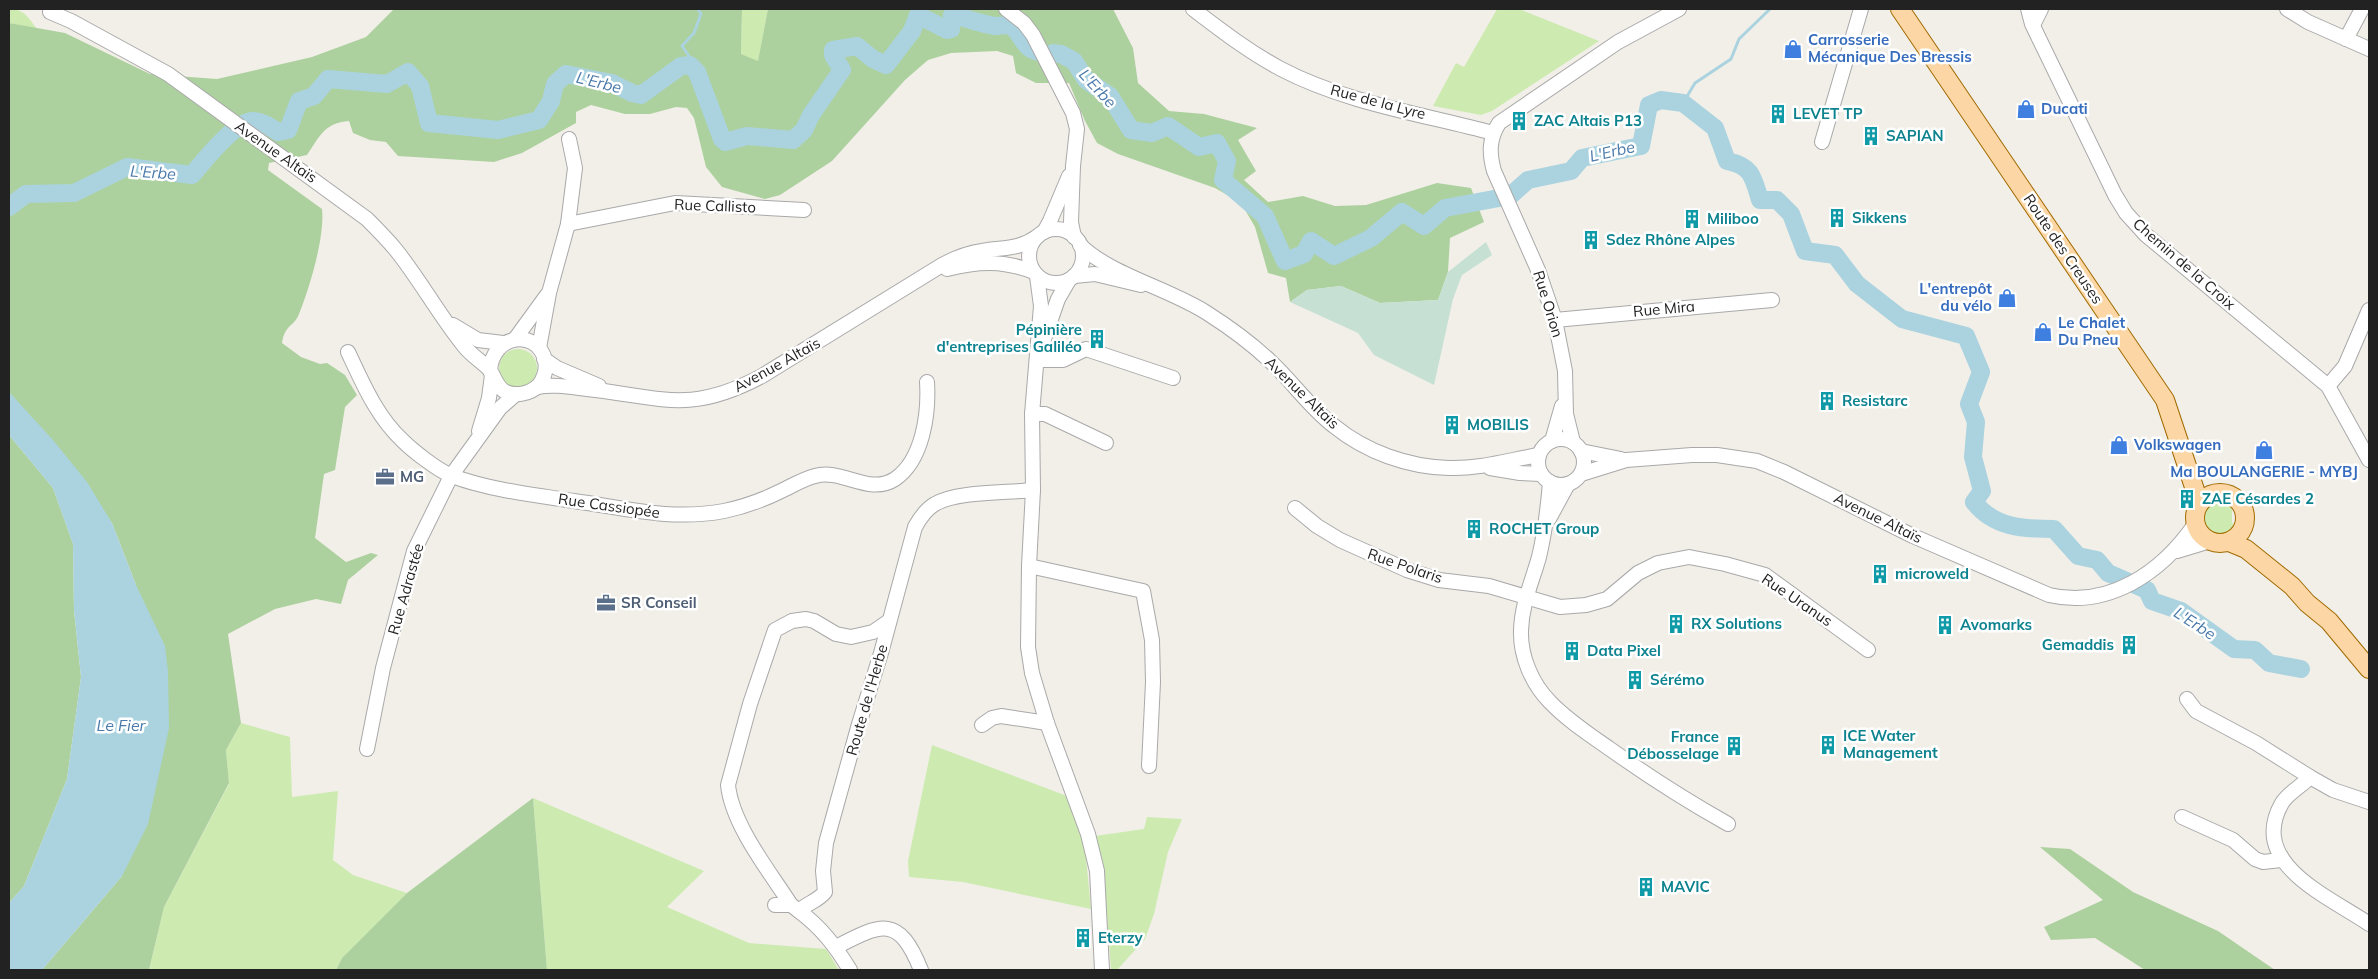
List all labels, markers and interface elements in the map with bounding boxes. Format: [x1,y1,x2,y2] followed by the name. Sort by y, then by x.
[1808,30,1972,66] place label: Carrosserie Mécanique Des Bressis
[1782,38,1804,60] shop icon: Carrosserie Mécanique Des Bressis
[1075,64,1121,112] water label: L'Erbe
[574,67,624,97] water label: L'Erbe
[1328,80,1428,123] street label: Rue de la Lyre
[2015,98,2037,120] shop icon: Ducati
[2041,99,2088,118] place label: Ducati
[1767,103,1789,125] building icon: LEVET TP
[1793,104,1863,123] place label: LEVET TP
[1508,110,1530,132] building icon: ZAC Altais P13
[1534,111,1642,130] place label: ZAC Altais P13
[232,116,321,187] street label: Avenue Altaïs
[1860,125,1882,147] building icon: SAPIAN
[1886,126,1944,145] place label: SAPIAN
[1587,136,1637,166] water label: L'Erbe
[129,160,177,184] water label: L'Erbe
[2020,190,2107,307] street label: Route des Creuses
[674,195,756,216] street label: Rue Callisto
[1826,207,1848,229] building icon: Sikkens
[1681,208,1703,230] building icon: Miliboo
[1852,208,1907,227] place label: Sikkens
[1707,209,1759,228] place label: Miliboo
[2129,214,2240,313] street label: Chemin de la Croix
[1580,229,1602,251] building icon: Sdez Rhône Alpes
[1606,230,1735,249] place label: Sdez Rhône Alpes
[1529,268,1568,340] street label: Rue Orion
[1919,279,1992,315] place label: L'entrepôt du vélo
[1996,287,2018,309] shop icon: L'entrepôt du vélo
[1632,296,1696,321] street label: Rue Mira
[2058,313,2125,349] place label: Le Chalet Du Pneu
[936,320,1082,356] place label: Pépinière d'entreprises Galiléo
[2032,321,2054,343] shop icon: Le Chalet Du Pneu
[1086,328,1108,350] building icon: Pépinière d'entreprises Galiléo
[730,333,823,396] street label: Avenue Altaïs
[1261,352,1343,433] street label: Avenue Altaïs
[1816,390,1838,412] building icon: Resistarc
[1842,391,1908,410] place label: Resistarc
[1441,414,1463,436] building icon: MOBILIS
[1467,415,1529,434] place label: MOBILIS
[2108,434,2130,456] shop icon: Volkswagen
[2133,435,2221,454] place label: Volkswagen
[2253,439,2275,461] shop icon: Ma BOULANGERIE - MYBJ
[2170,462,2358,481] place label: Ma BOULANGERIE - MYBJ
[374,466,396,488] office icon: MG
[400,467,424,486] place label: MG
[1831,488,1926,547] street label: Avenue Altaïs
[2176,488,2198,510] building icon: ZAE Césardes 2
[557,489,661,522] street label: Rue Cassiopée
[2202,489,2314,508] place label: ZAE Césardes 2
[1463,518,1485,540] building icon: ROCHET Group
[1489,519,1599,538] place label: ROCHET Group
[383,541,428,637] street label: Rue Adrastée
[1365,544,1445,587] street label: Rue Polaris
[1869,563,1891,585] building icon: microweld
[1895,564,1969,583] place label: microweld
[1758,569,1836,630] street label: Rue Uranus
[595,592,617,614] office icon: SR Conseil
[621,593,697,612] place label: SR Conseil
[2170,602,2220,644] water label: L'Erbe
[1665,613,1687,635] building icon: RX Solutions
[1691,614,1782,633] place label: RX Solutions
[1934,614,1956,636] building icon: Avomarks
[1960,615,2032,634] place label: Avomarks
[2118,634,2140,656] building icon: Gemaddis
[2042,635,2114,654] place label: Gemaddis
[1561,640,1583,662] building icon: Data Pixel
[1587,641,1661,660] place label: Data Pixel
[842,642,891,758] street label: Route de l'Herbe
[1624,669,1646,691] building icon: Sérémo
[1650,670,1704,689] place label: Sérémo
[97,715,147,735] water label: Le Fier
[1843,726,1938,762] place label: ICE Water Management
[1627,727,1719,763] place label: France Débosselage
[1817,734,1839,756] building icon: ICE Water Management
[1723,735,1745,757] building icon: France Débosselage
[1635,876,1657,898] building icon: MAVIC
[1661,877,1710,896] place label: MAVIC
[1072,927,1094,949] building icon: Eterzy
[1098,928,1143,947] place label: Eterzy

